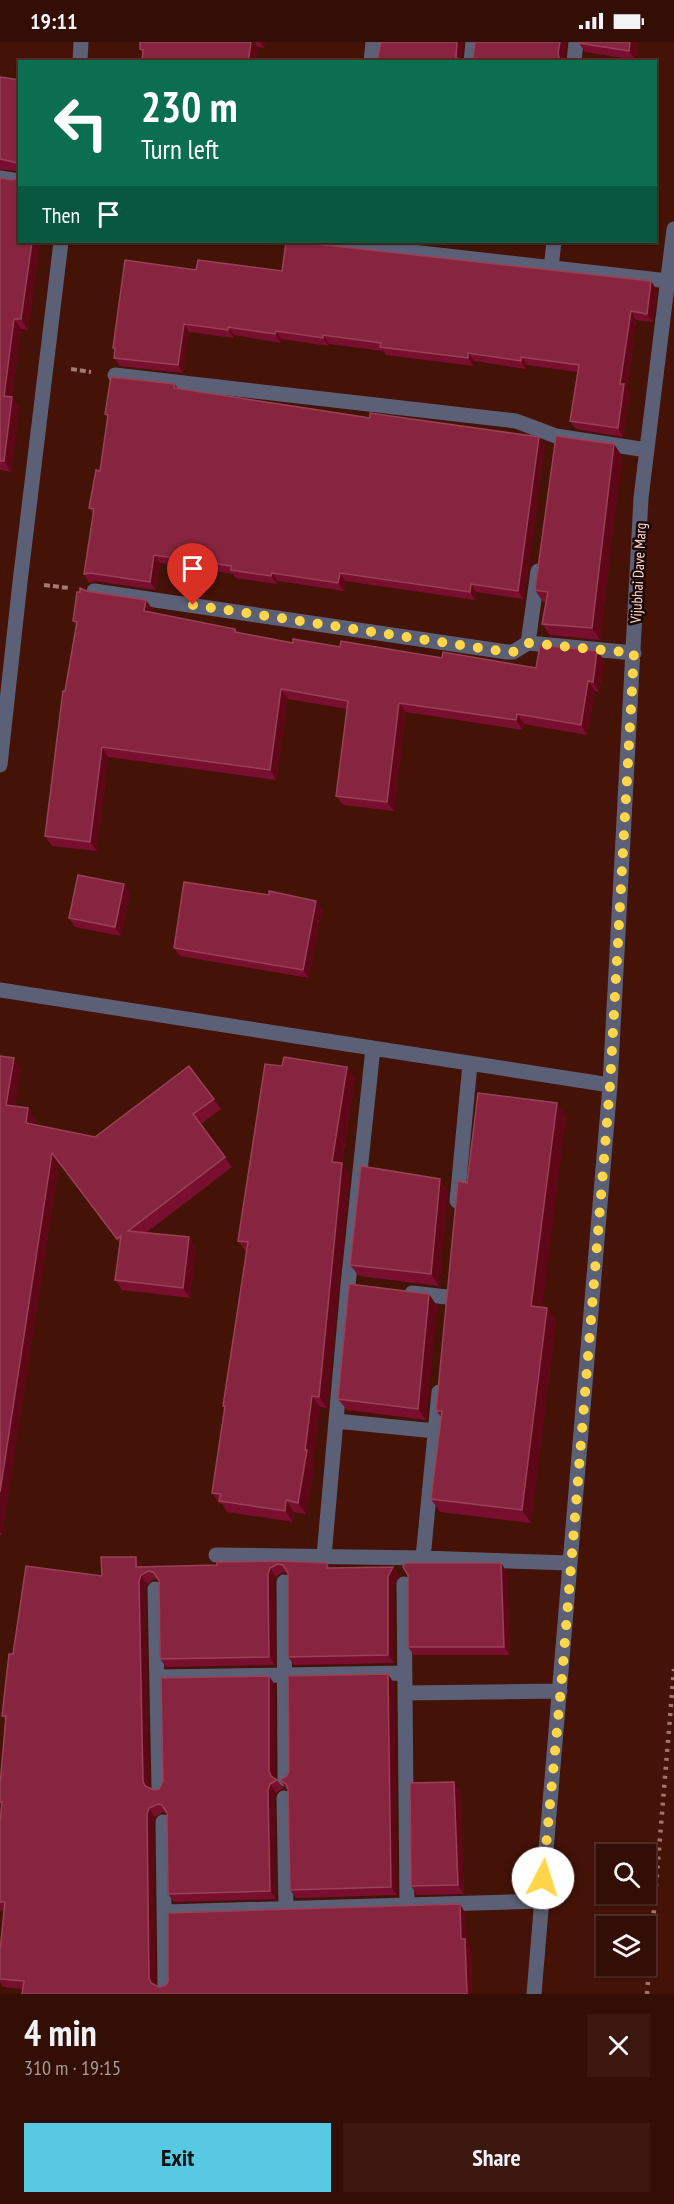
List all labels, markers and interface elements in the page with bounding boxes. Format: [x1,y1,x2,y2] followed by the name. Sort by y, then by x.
[30,7,78,35] text: 19:11
[141,79,238,134] text: 230 m
[42,84,120,162] icon: left
[141,132,219,166] text: Turn left
[92,198,125,231] icon: arrive
[42,201,80,229] text: Then
[626,522,650,625] street label: Vijubhai Dave Marg
[167,543,218,605] pin
[176,552,209,585] icon: arrive
[596,1844,656,1976] map controls
[596,1844,656,1904] button: search
[511,1846,575,1910] position arrow
[596,1916,656,1976] button: layers
[24,2009,97,2056] text: 4 min
[587,2014,650,2077] button: close
[24,2055,121,2081] text: 310 m · 19:15
[24,2123,331,2192] button: Exit
[343,2123,650,2192] button: Share

